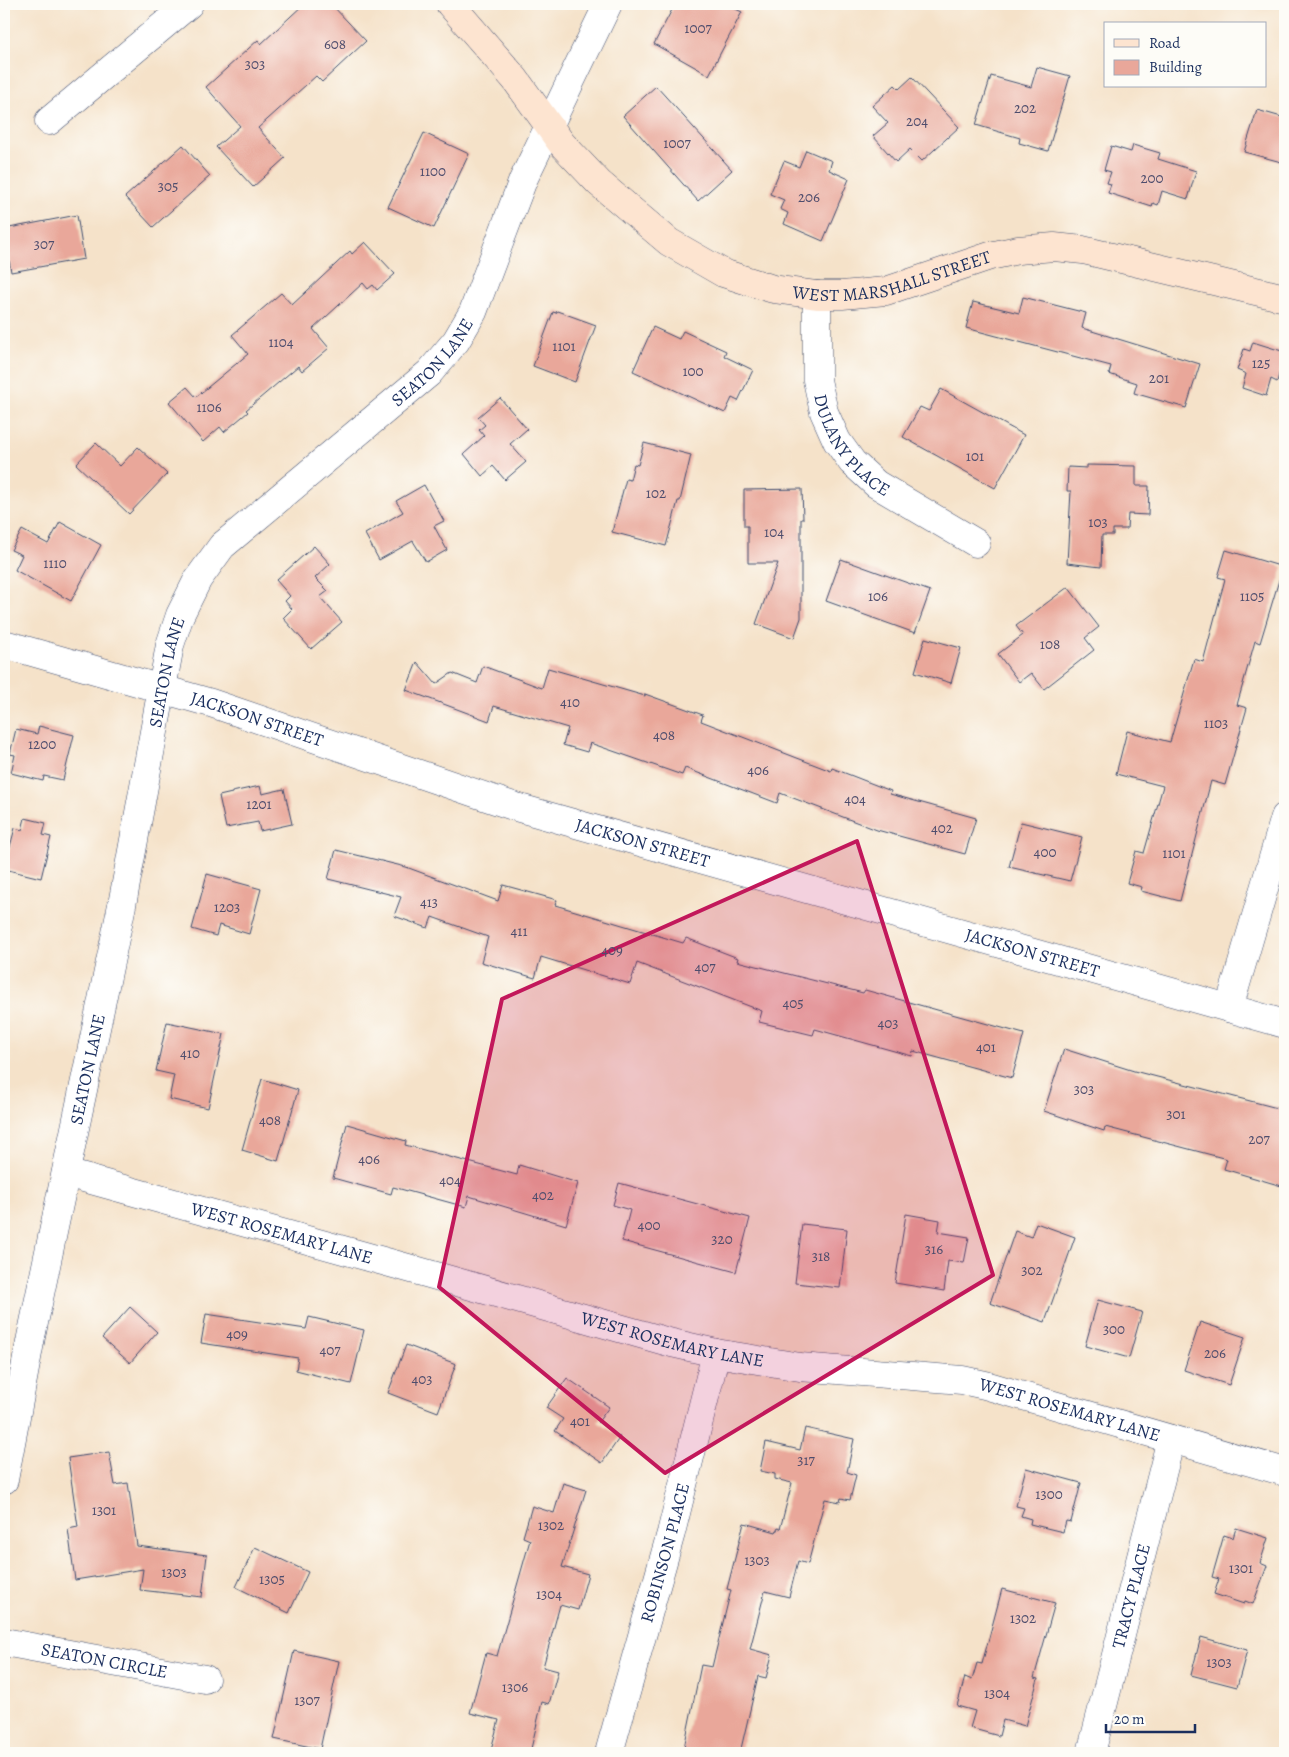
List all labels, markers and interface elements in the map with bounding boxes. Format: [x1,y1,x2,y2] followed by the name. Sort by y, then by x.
[684,18,712,38] house number: 1007
[1104,22,1266,88] legend
[1149,33,1181,53] text: Road
[324,34,346,54] house number: 608
[245,54,265,74] house number: 303
[1149,57,1202,77] text: Building
[1014,98,1036,118] house number: 202
[906,111,928,131] house number: 204
[663,133,691,153] house number: 1007
[420,161,446,181] house number: 1100
[1140,168,1164,188] house number: 200
[158,176,178,196] house number: 305
[798,187,820,207] house number: 206
[34,234,55,254] house number: 307
[790,245,994,307] street label: WEST MARSHALL STREET
[386,314,479,412] street label: SEATON LANE
[268,332,294,352] house number: 1104
[552,336,576,356] house number: 1101
[1252,353,1270,373] house number: 125
[682,361,704,381] house number: 100
[1149,368,1169,388] house number: 201
[808,392,895,502] street label: DULANY PLACE
[196,397,222,417] house number: 1106
[966,446,984,466] house number: 101
[646,483,666,503] house number: 102
[1088,512,1108,532] house number: 103
[764,522,784,542] house number: 104
[43,553,67,573] house number: 1110
[868,586,888,606] house number: 106
[1240,586,1264,606] house number: 1105
[143,614,191,729] street label: SEATON LANE
[1040,634,1060,654] house number: 108
[188,686,327,753] street label: JACKSON STREET
[560,692,580,712] house number: 410
[1204,713,1228,733] house number: 1103
[653,725,675,745] house number: 408
[28,734,56,754] house number: 1200
[747,760,769,780] house number: 406
[844,789,866,809] house number: 404
[246,794,272,814] house number: 1201
[573,812,713,873] street label: JACKSON STREET
[931,818,953,838] house number: 402
[1034,842,1056,862] house number: 400
[1162,843,1186,863] house number: 1101
[420,892,438,912] house number: 413
[214,897,240,917] house number: 1203
[510,921,528,941] house number: 411
[962,922,1103,983] street label: JACKSON STREET
[601,940,623,960] house number: 409
[694,957,716,977] house number: 407
[782,993,804,1013] house number: 405
[64,1012,111,1127] street label: SEATON LANE
[877,1013,899,1033] house number: 403
[976,1037,996,1057] house number: 401
[180,1043,200,1063] house number: 410
[1074,1079,1094,1099] house number: 303
[1166,1104,1186,1124] house number: 301
[259,1110,281,1130] house number: 408
[1248,1129,1270,1149] house number: 207
[358,1149,380,1169] house number: 406
[439,1170,461,1190] house number: 404
[532,1185,554,1205] house number: 402
[187,1196,375,1270] street label: WEST ROSEMARY LANE
[638,1215,660,1235] house number: 400
[711,1229,733,1249] house number: 320
[925,1239,943,1259] house number: 316
[812,1246,830,1266] house number: 318
[1021,1260,1043,1280] house number: 302
[577,1305,766,1373] street label: WEST ROSEMARY LANE
[1103,1319,1125,1339] house number: 300
[226,1324,248,1344] house number: 409
[319,1340,341,1360] house number: 407
[1204,1343,1226,1363] house number: 206
[411,1369,433,1389] house number: 403
[975,1372,1163,1447] street label: WEST ROSEMARY LANE
[570,1411,590,1431] house number: 401
[797,1450,816,1470] house number: 317
[634,1480,695,1625] street label: ROBINSON PLACE
[1035,1484,1063,1504] house number: 1300
[92,1500,116,1520] house number: 1301
[538,1515,564,1535] house number: 1302
[1106,1541,1156,1651] street label: TRACY PLACE
[744,1550,770,1570] house number: 1303
[1229,1558,1253,1578] house number: 1301
[161,1562,187,1582] house number: 1303
[259,1569,285,1589] house number: 1305
[536,1584,562,1604] house number: 1304
[1010,1608,1036,1628] house number: 1302
[39,1637,170,1684] street label: SEATON CIRCLE
[1206,1652,1232,1672] house number: 1303
[502,1677,528,1697] house number: 1306
[984,1683,1010,1703] house number: 1304
[294,1690,321,1710] house number: 1307
[1106,1702,1195,1734] scale bar
[1114,1709,1145,1729] text: 20 m

